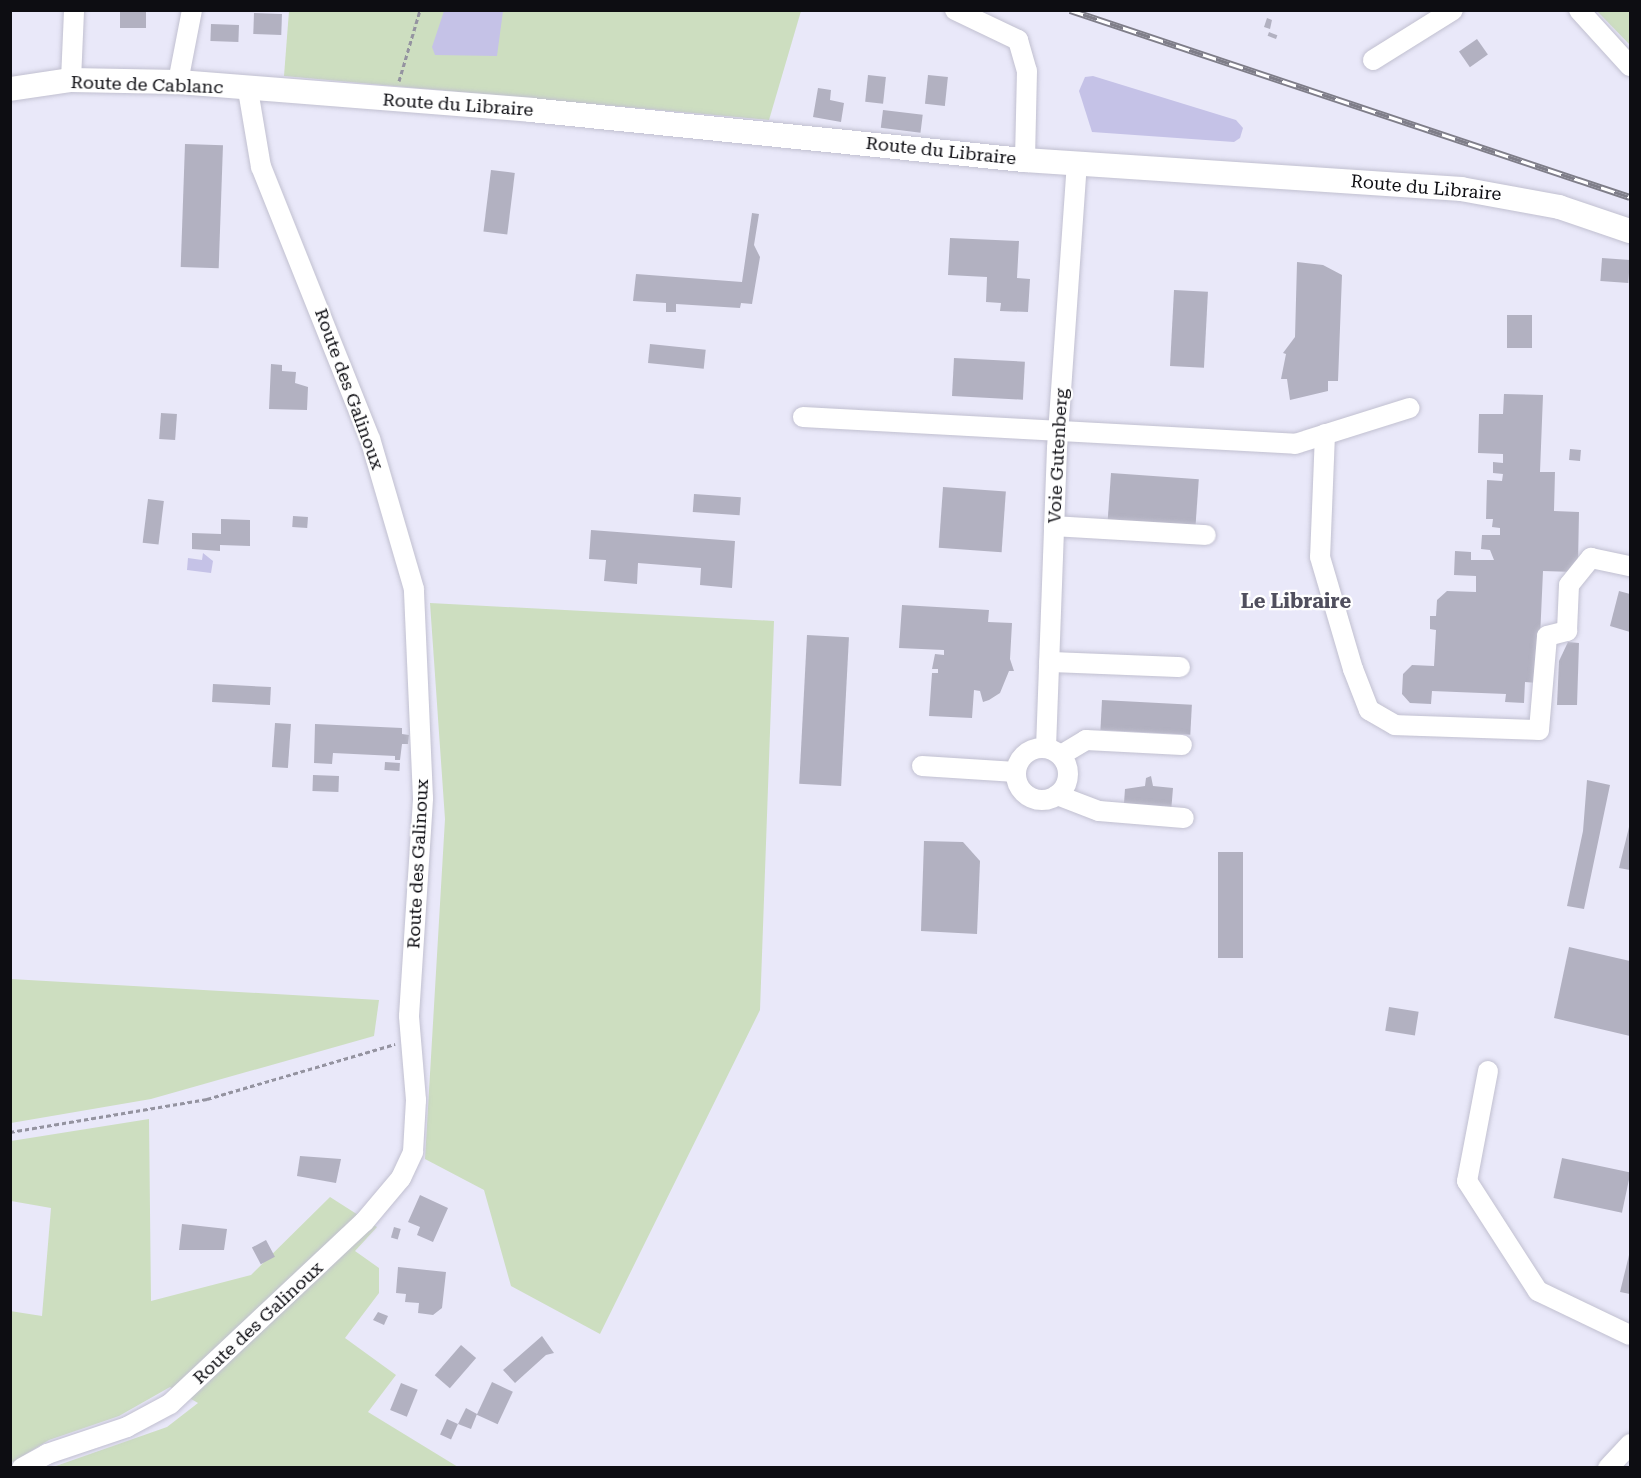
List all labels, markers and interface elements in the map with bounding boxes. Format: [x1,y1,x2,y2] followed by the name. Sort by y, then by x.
[70,72,224,98] street label: Route de Cablanc
[382,89,534,121] street label: Route du Libraire
[865,132,1017,170] street label: Route du Libraire
[1350,171,1502,205] street label: Route du Libraire
[310,306,388,472] street label: Route des Galinoux
[1044,388,1072,524] street label: Voie Gutenberg
[1241,589,1351,613] district label: Le Libraire
[403,779,433,949] street label: Route des Galinoux
[189,1257,327,1389] street label: Route des Galinoux

